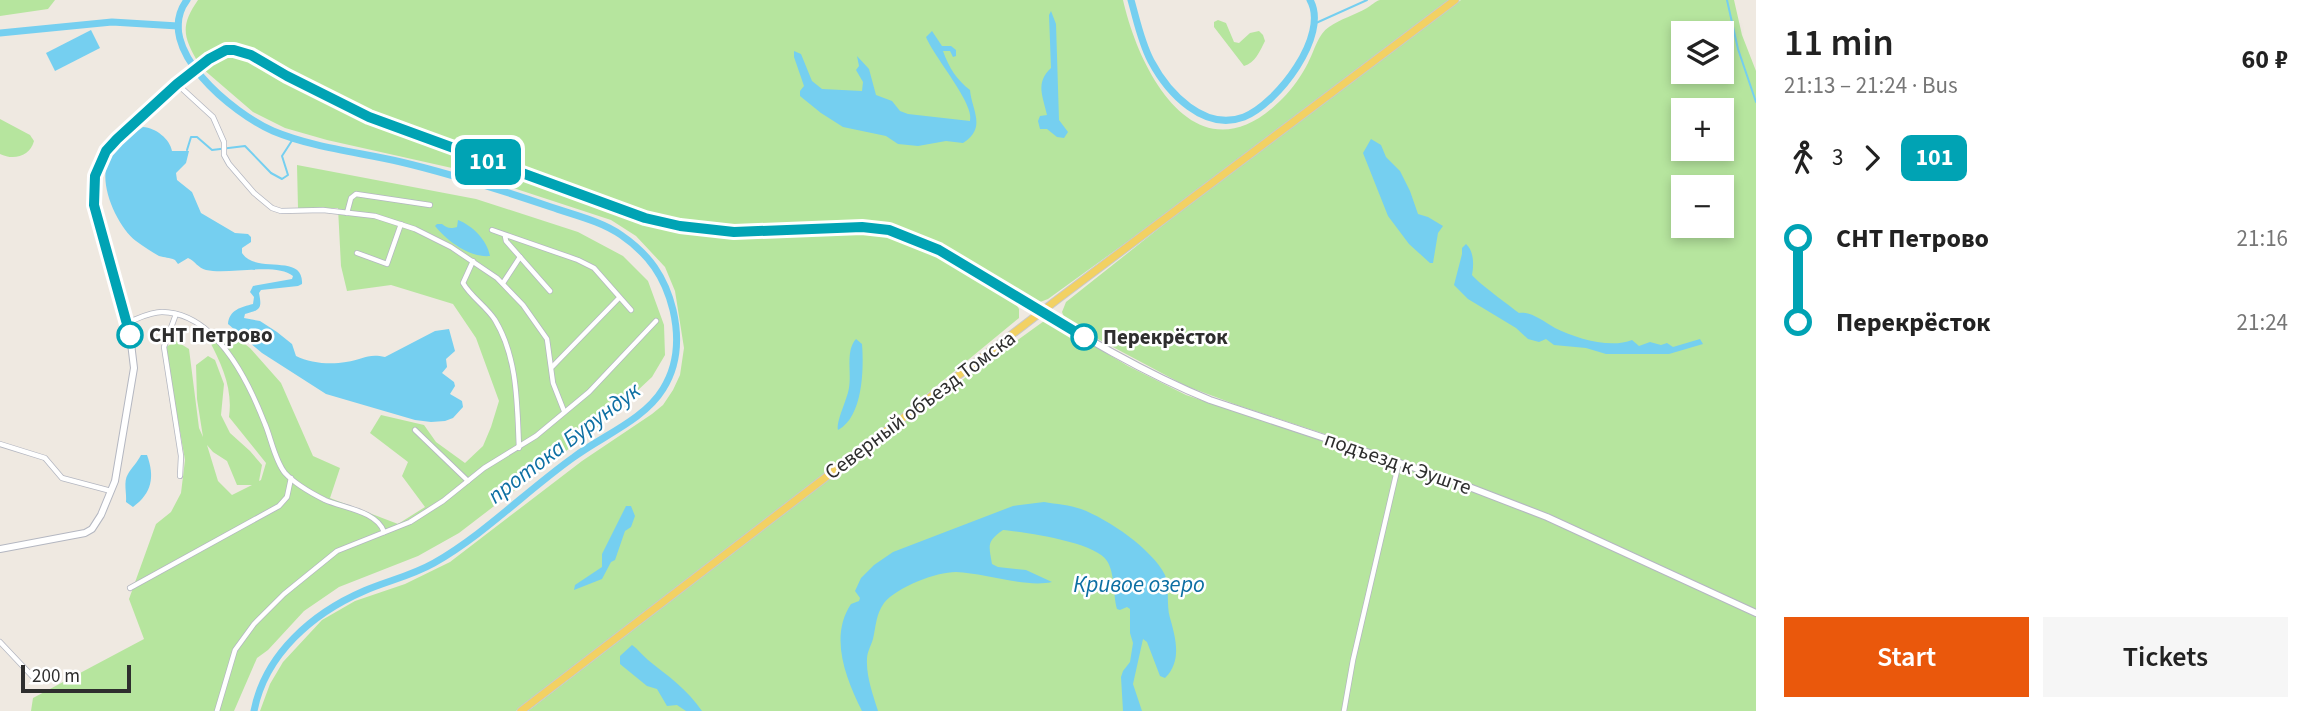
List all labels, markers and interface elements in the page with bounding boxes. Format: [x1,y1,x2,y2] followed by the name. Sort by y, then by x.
[1784,16,1894,70] text: 11 min
[1671,21,1734,238] map controls
[1671,21,1734,84] button: layers
[2242,41,2288,78] text: 60 ₽
[1784,69,1958,102] text: 21:13 – 21:24 · Bus
[1671,98,1734,161] button: +
[448,139,528,185] line badge: 101
[1784,139,1822,177] icon: walk
[1853,139,1891,177] icon: forward
[1915,140,1953,175] text: 101
[1832,141,1843,174] text: 3
[469,144,507,179] text: 101
[1671,175,1734,238] button: −
[1836,220,1989,257] text: СНТ Петрово
[2237,222,2288,255] text: 21:16
[1836,304,1991,341] text: Перекрёсток
[2237,306,2288,339] text: 21:24
[149,320,273,350] place label: СНТ Петрово
[117,322,143,348] marker: СНТ Петрово
[1103,322,1228,352] place label: Перекрёсток
[818,323,1022,487] street label: Северный объезд Томска
[1071,324,1097,350] marker: Перекрёсток
[480,374,648,512] water label: протока Бурундук
[1320,424,1476,502] street label: подъезд к Эуште
[1073,568,1205,601] water label: Кривое озеро
[1784,617,2029,697] button: Start
[2043,617,2288,697] button: Tickets
[21,662,131,694] scale bar
[32,663,80,690] text: 200 m

